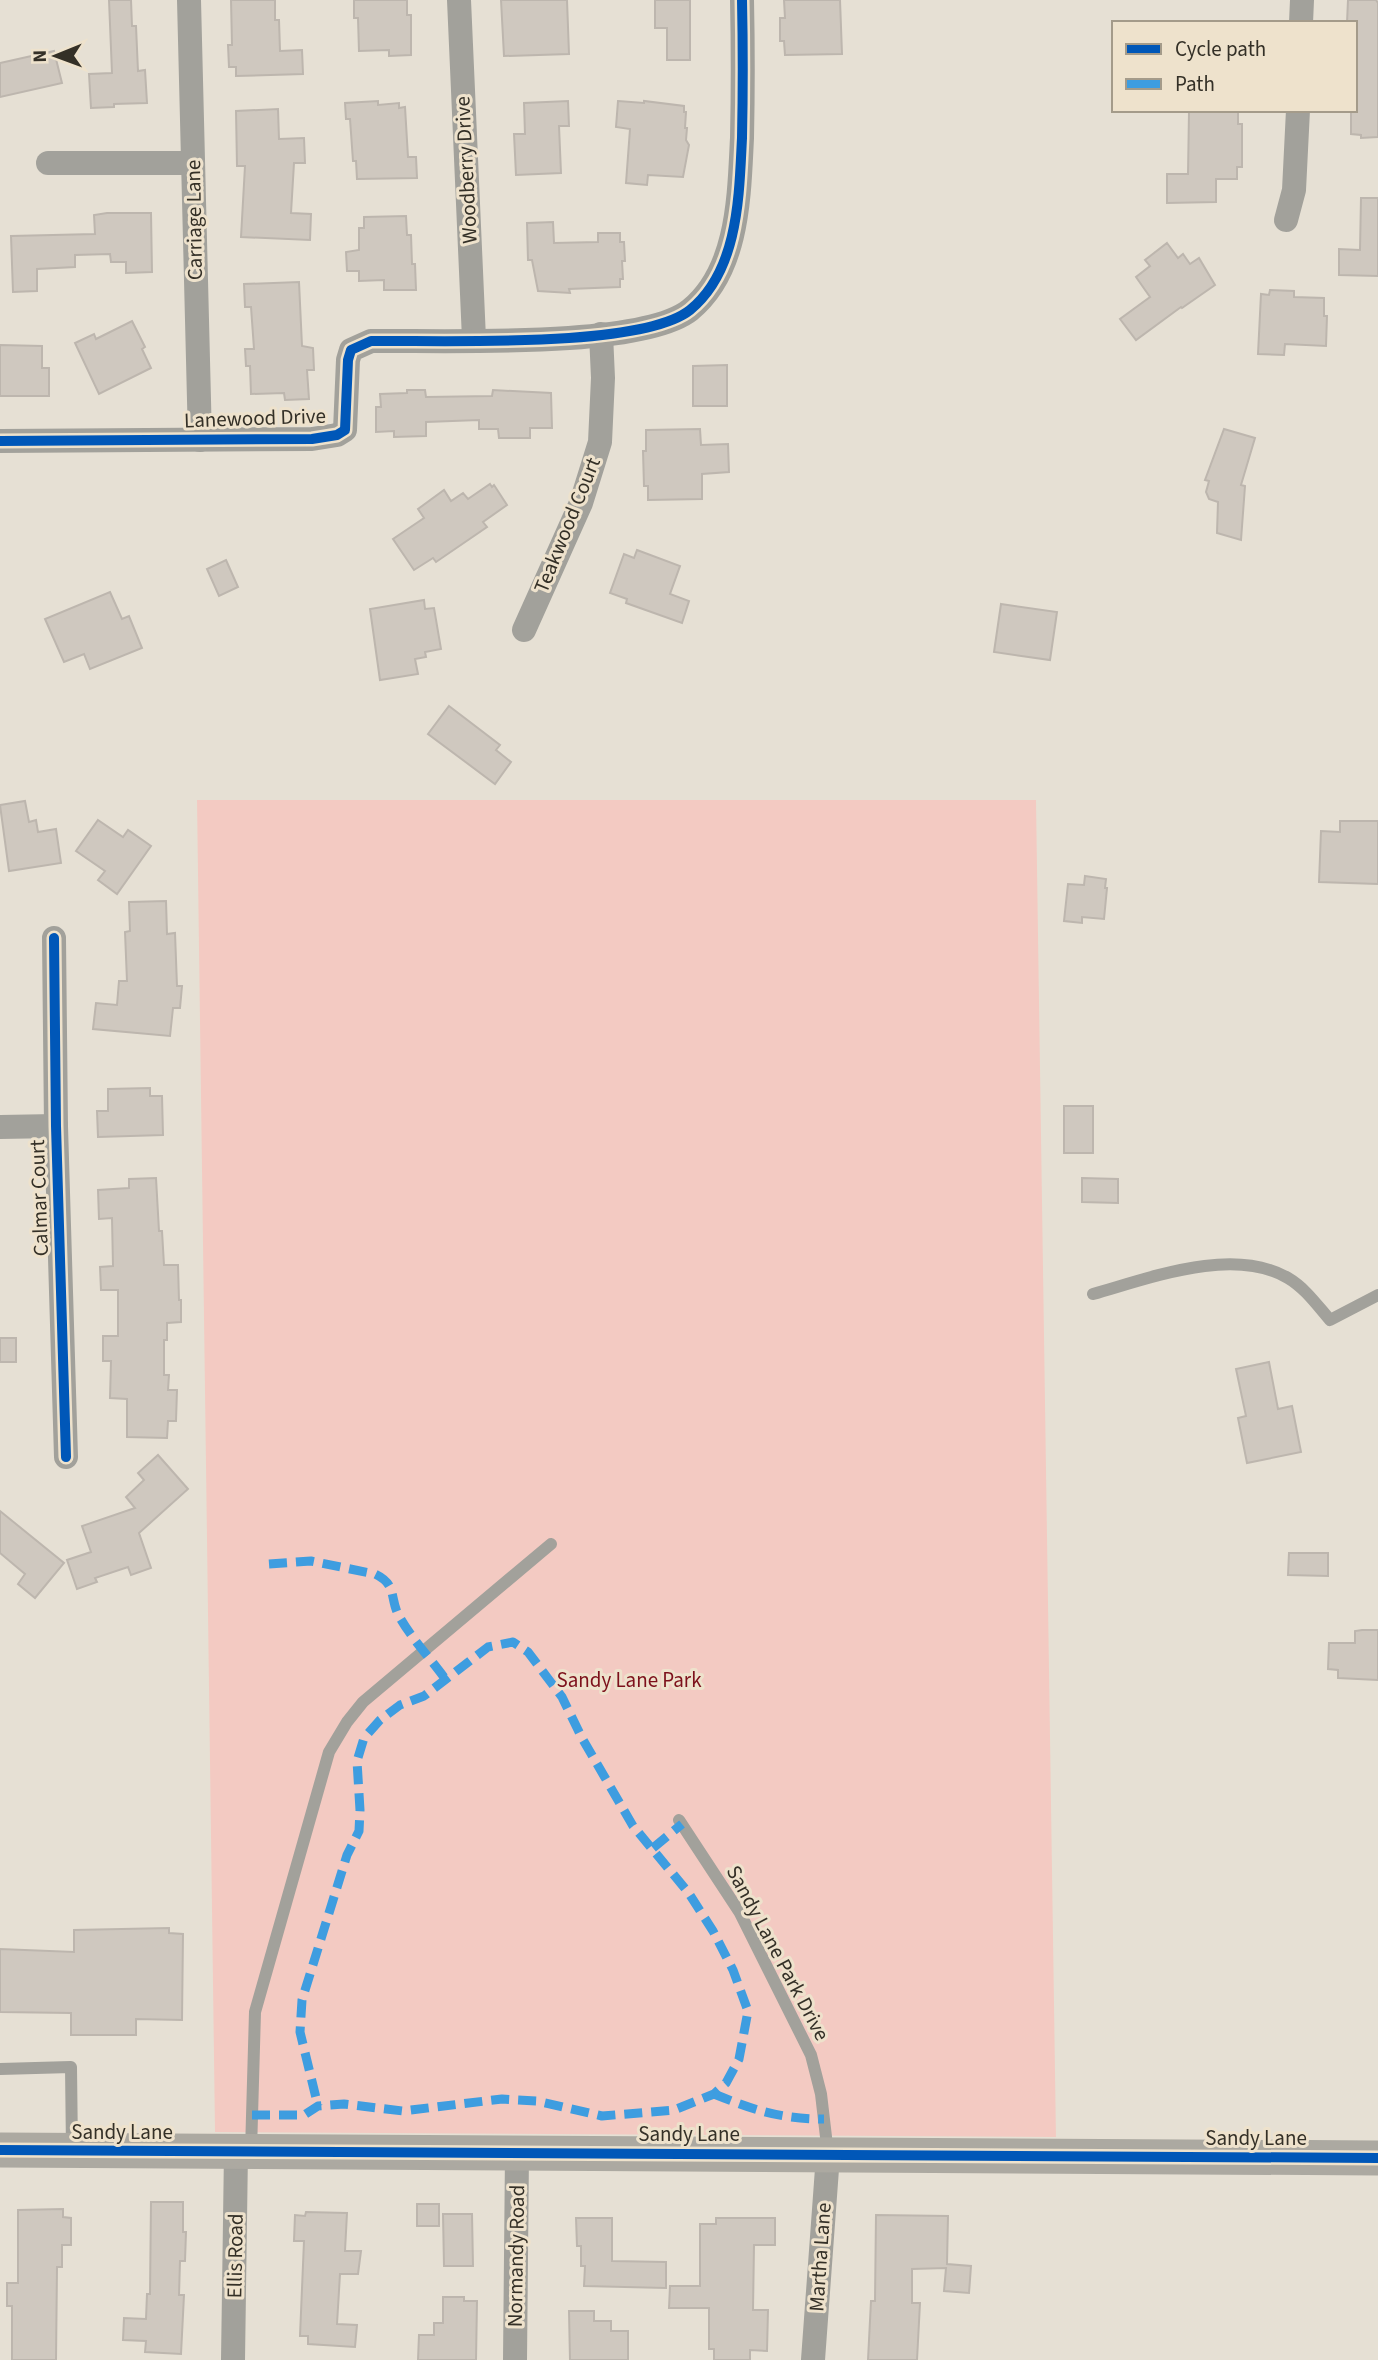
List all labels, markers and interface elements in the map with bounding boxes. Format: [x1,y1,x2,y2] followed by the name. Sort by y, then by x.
[21,21,91,91] north arrow
[1112,21,1357,112] legend
[1175,34,1266,64] text: Cycle path
[27,50,54,63] text: N
[1175,69,1215,99] text: Path
[447,96,485,244] street label: Woodberry Drive
[178,159,210,281] street label: Carriage Lane
[184,401,326,435] street label: Lanewood Drive
[526,453,608,597] street label: Teakwood Court
[22,1139,56,1257] street label: Calmar Court
[556,1665,702,1695] park label: Sandy Lane Park
[719,1860,837,2046] street label: Sandy Lane Park Drive
[71,2117,173,2147] street label: Sandy Lane
[638,2119,740,2149] street label: Sandy Lane
[1205,2123,1307,2153] street label: Sandy Lane
[500,2185,532,2327] street label: Normandy Road
[801,2202,839,2312] street label: Martha Lane
[219,2213,251,2299] street label: Ellis Road

